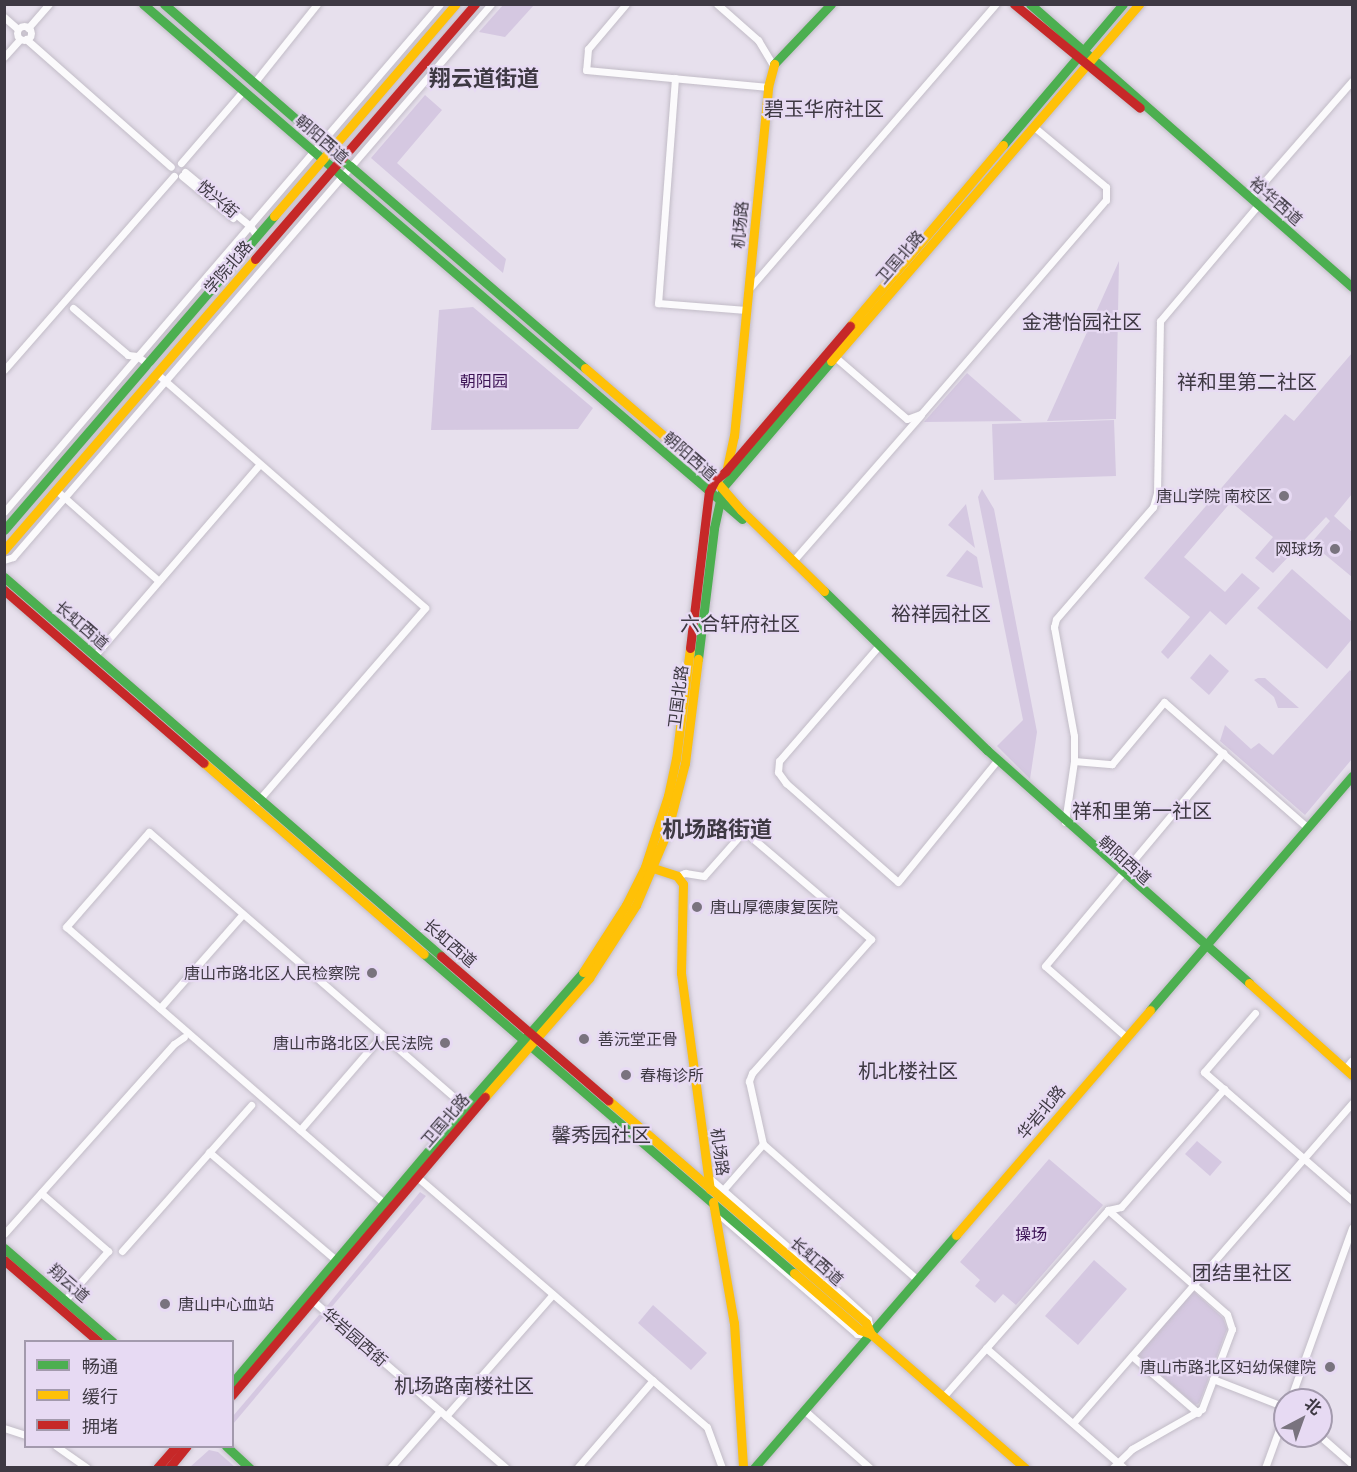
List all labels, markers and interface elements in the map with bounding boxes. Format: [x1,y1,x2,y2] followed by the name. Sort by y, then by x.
[429,65,539,91] district label: 翔云道街道
[764,96,884,120] district label: 碧玉华府社区
[292,111,352,167] street label: 朝阳西道
[1246,173,1306,229] street label: 裕华西道
[193,176,243,222] street label: 悦兴街
[728,200,752,250] street label: 机场路
[872,227,928,287] street label: 卫国北路
[200,237,256,297] street label: 学院北路
[1022,309,1142,333] district label: 金港怡园社区
[1177,369,1317,393] district label: 祥和里第二社区
[460,371,508,391] park label: 朝阳园
[660,428,720,484] street label: 朝阳西道
[1156,486,1272,506] place label: 唐山学院 南校区
[1277,489,1291,503] marker: 唐山学院 南校区
[1275,539,1323,559] place label: 网球场
[1328,542,1342,556] marker: 网球场
[52,597,112,653] street label: 长虹西道
[891,601,991,625] district label: 裕祥园社区
[680,611,800,635] district label: 六合轩府社区
[665,664,691,730] street label: 卫国北路
[1072,798,1212,822] district label: 祥和里第一社区
[662,816,772,842] district label: 机场路街道
[1095,831,1155,889] street label: 朝阳西道
[710,897,838,917] place label: 唐山厚德康复医院
[688,898,706,916] marker: 唐山厚德康复医院
[420,915,480,971] street label: 长虹西道
[184,963,360,983] place label: 唐山市路北区人民检察院
[365,966,379,980] marker: 唐山市路北区人民检察院
[598,1029,678,1049] place label: 善沅堂正骨
[575,1030,593,1048] marker: 善沅堂正骨
[273,1033,433,1053] place label: 唐山市路北区人民法院
[438,1036,452,1050] marker: 唐山市路北区人民法院
[858,1058,958,1082] district label: 机北楼社区
[640,1065,704,1085] place label: 春梅诊所
[617,1066,635,1084] marker: 春梅诊所
[1013,1081,1069,1143] street label: 华岩北路
[417,1090,473,1150] street label: 卫国北路
[551,1122,651,1146] district label: 馨秀园社区
[707,1127,733,1177] street label: 机场路
[1015,1224,1047,1244] park label: 操场
[787,1233,847,1289] street label: 长虹西道
[45,1260,93,1306] street label: 翔云道
[1192,1260,1292,1284] district label: 团结里社区
[178,1294,274,1314] place label: 唐山中心血站
[156,1295,174,1313] marker: 唐山中心血站
[319,1304,391,1370] street label: 华岩园西街
[24,1340,234,1448] legend
[82,1356,118,1376] text: 畅通
[1140,1357,1316,1377] place label: 唐山市路北区妇幼保健院
[1321,1358,1339,1376] marker: 唐山市路北区妇幼保健院
[394,1373,534,1397] district label: 机场路南楼社区
[82,1386,118,1406] text: 缓行
[1273,1388,1333,1448] north arrow
[1302,1394,1325,1418] text: 北
[82,1416,118,1436] text: 拥堵

